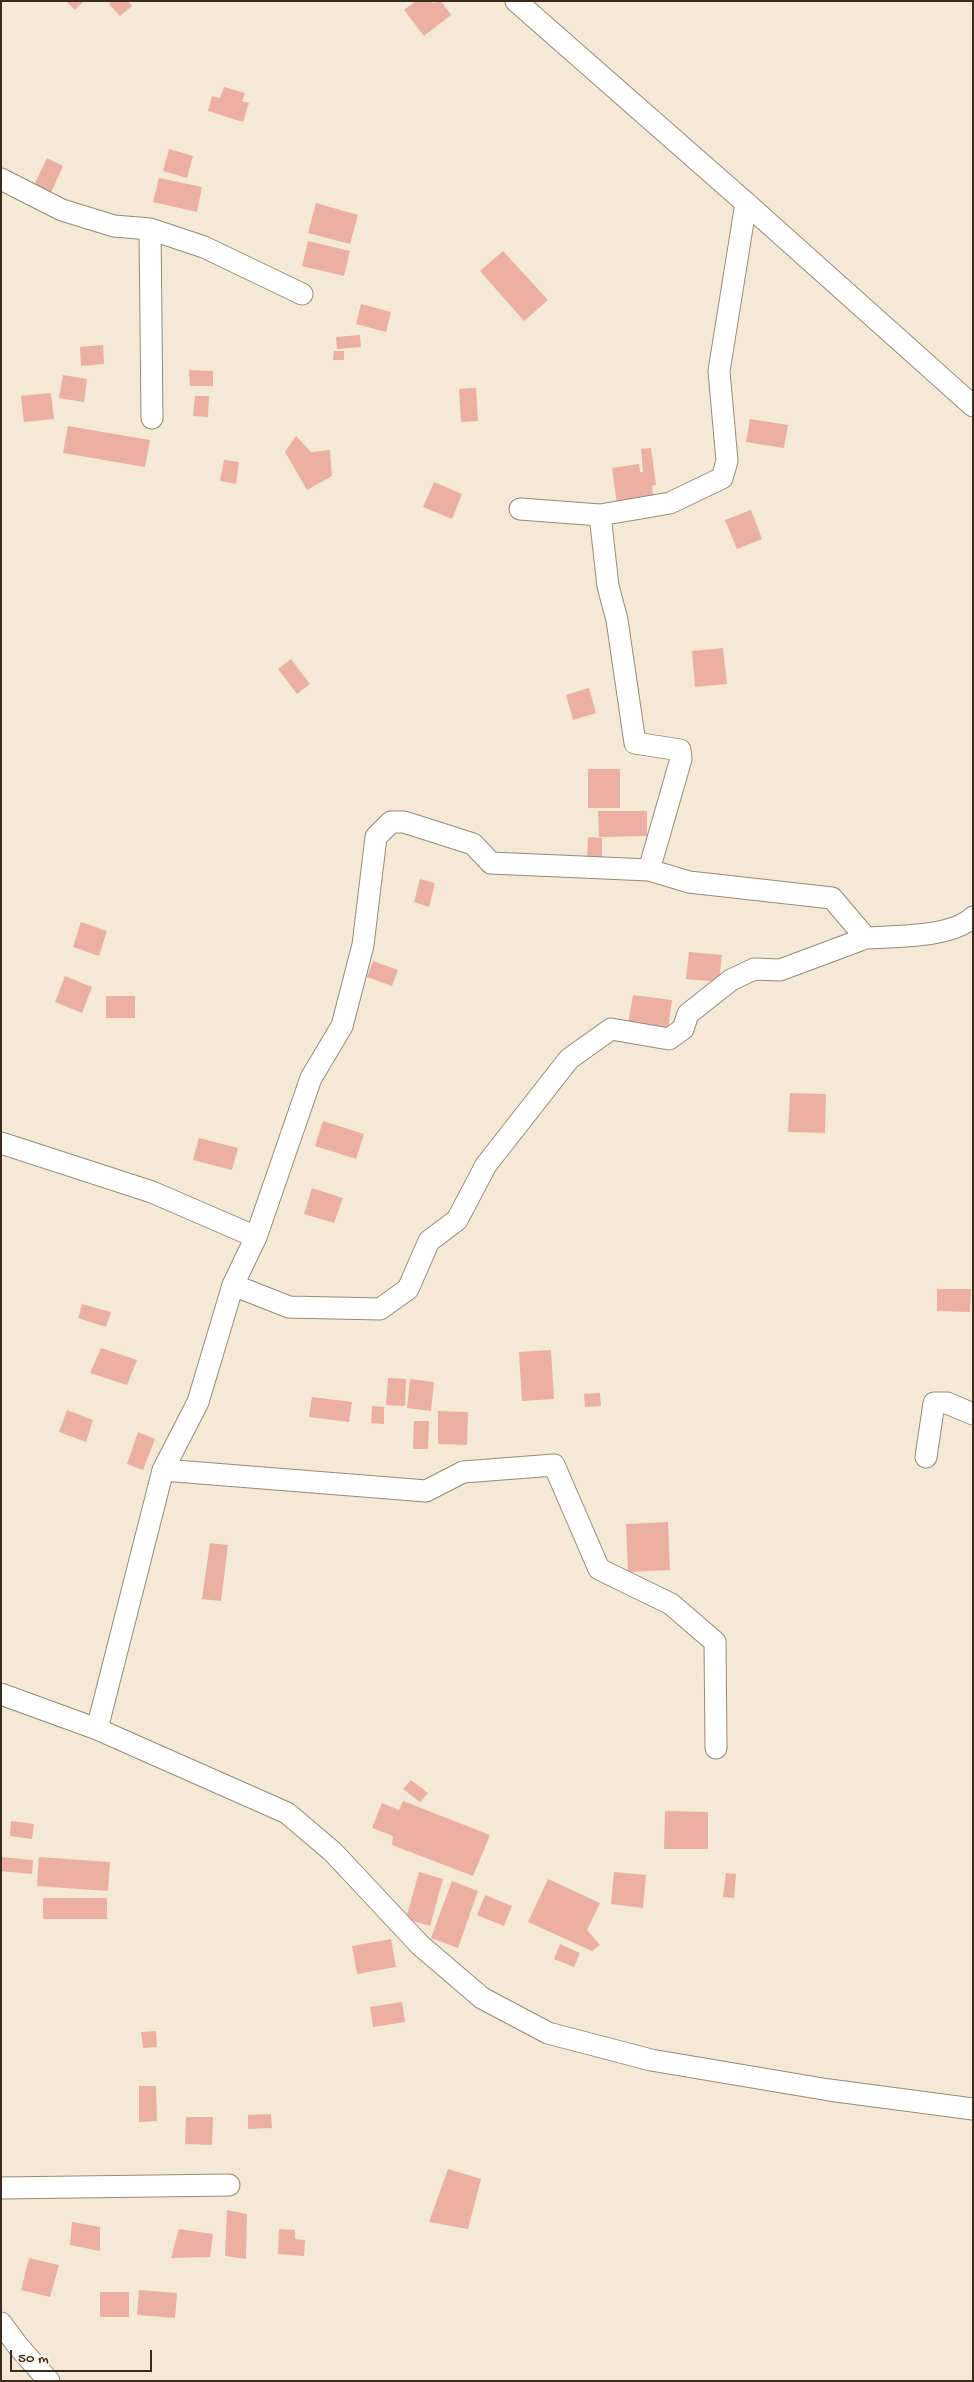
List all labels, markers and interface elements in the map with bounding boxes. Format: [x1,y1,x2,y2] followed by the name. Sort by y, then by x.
[12,2340,155,2372] scale bar
[18,2350,49,2368] text: 50 m

